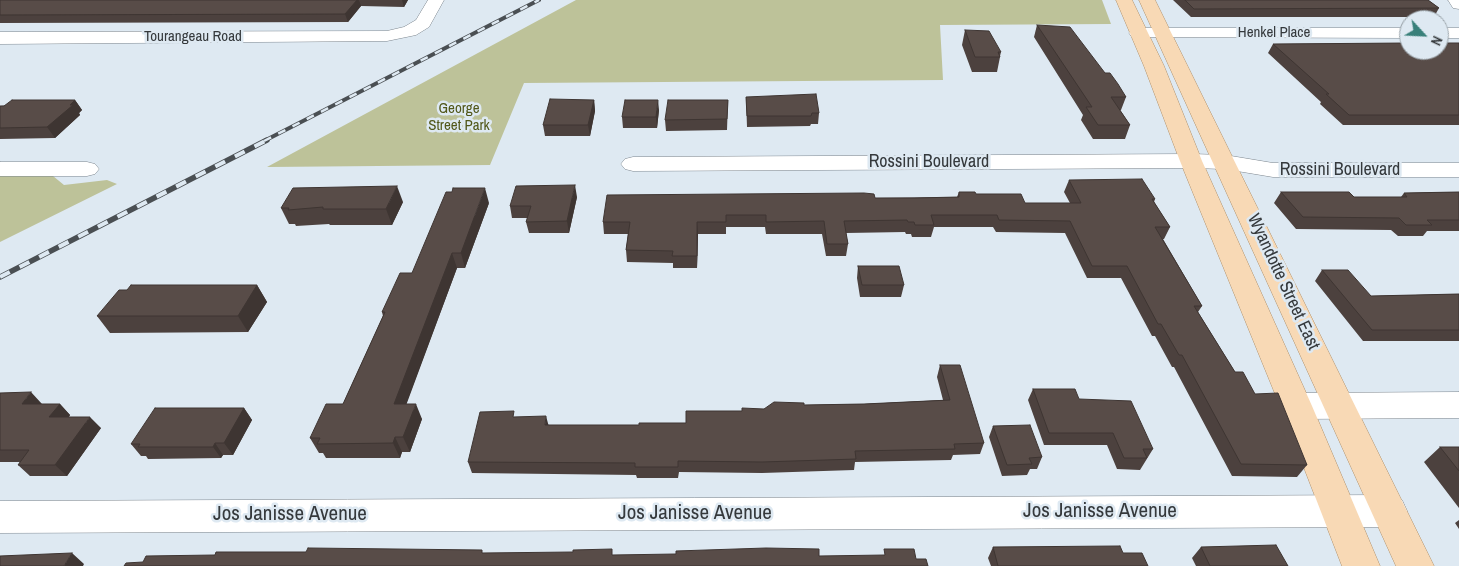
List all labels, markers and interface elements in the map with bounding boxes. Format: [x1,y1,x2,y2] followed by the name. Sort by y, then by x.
[1399,10,1449,60] north arrow
[1238,24,1310,42] street label: Henkel Place
[144,28,242,46] street label: Tourangeau Road
[1427,33,1447,48] text: N
[428,100,490,135] park label: George Street Park
[869,151,989,173] street label: Rossini Boulevard
[1280,159,1400,181] street label: Rossini Boulevard
[1242,211,1324,353] street label: Wyandotte Street East
[1023,498,1177,524] street label: Jos Janisse Avenue
[618,500,772,526] street label: Jos Janisse Avenue
[213,501,367,527] street label: Jos Janisse Avenue

